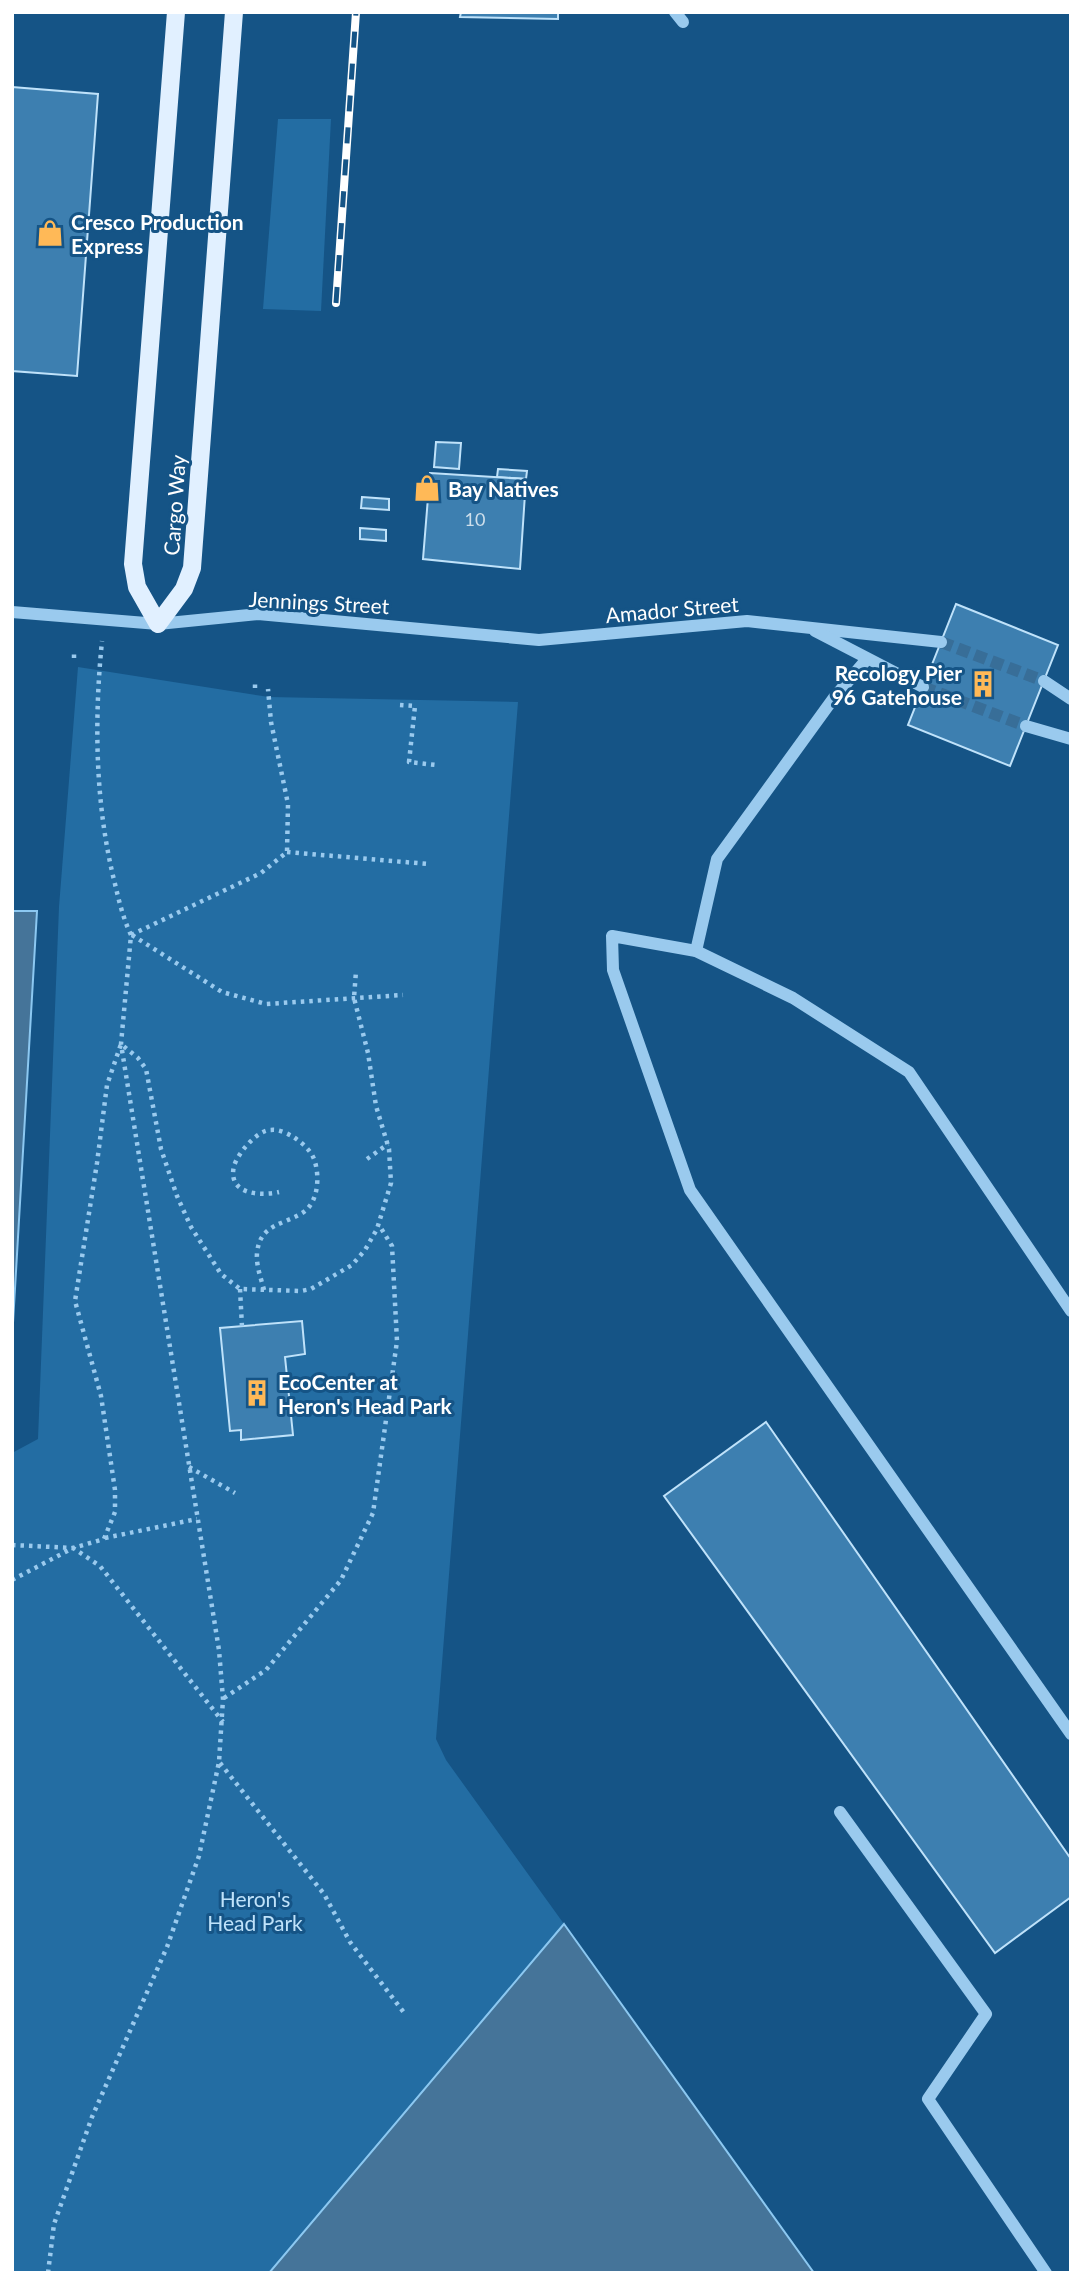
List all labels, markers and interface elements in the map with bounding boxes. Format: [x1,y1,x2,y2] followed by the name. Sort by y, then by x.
[71,209,244,258] place label: Cresco Production Express
[35,218,65,248] shop icon: Cresco Production Express
[158,453,190,556] street label: Cargo Way
[412,473,442,503] shop icon: Bay Natives
[448,476,559,501] place label: Bay Natives
[465,508,485,530] house number: 10
[248,586,390,618] street label: Jennings Street
[604,591,740,627] street label: Amador Street
[832,660,962,709] place label: Recology Pier 96 Gatehouse
[968,669,998,699] building icon: Recology Pier 96 Gatehouse
[278,1369,453,1418] place label: EcoCenter at Heron's Head Park
[242,1378,272,1408] building icon: EcoCenter at Heron's Head Park
[207,1886,303,1935] park label: Heron's Head Park

